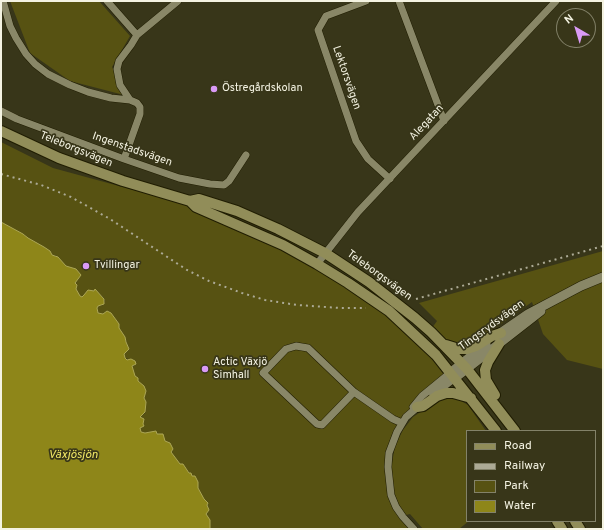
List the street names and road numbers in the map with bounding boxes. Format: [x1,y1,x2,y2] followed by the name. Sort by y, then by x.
[329,44,363,112] street label: Lektorsvägen
[407,102,447,144] street label: Alegatan
[38,129,114,171] street label: Teleborgsvägen
[90,130,174,170] street label: Ingenstadsvägen
[344,248,414,304] street label: Teleborgsvägen
[457,298,527,354] street label: Tingsrydsvägen

